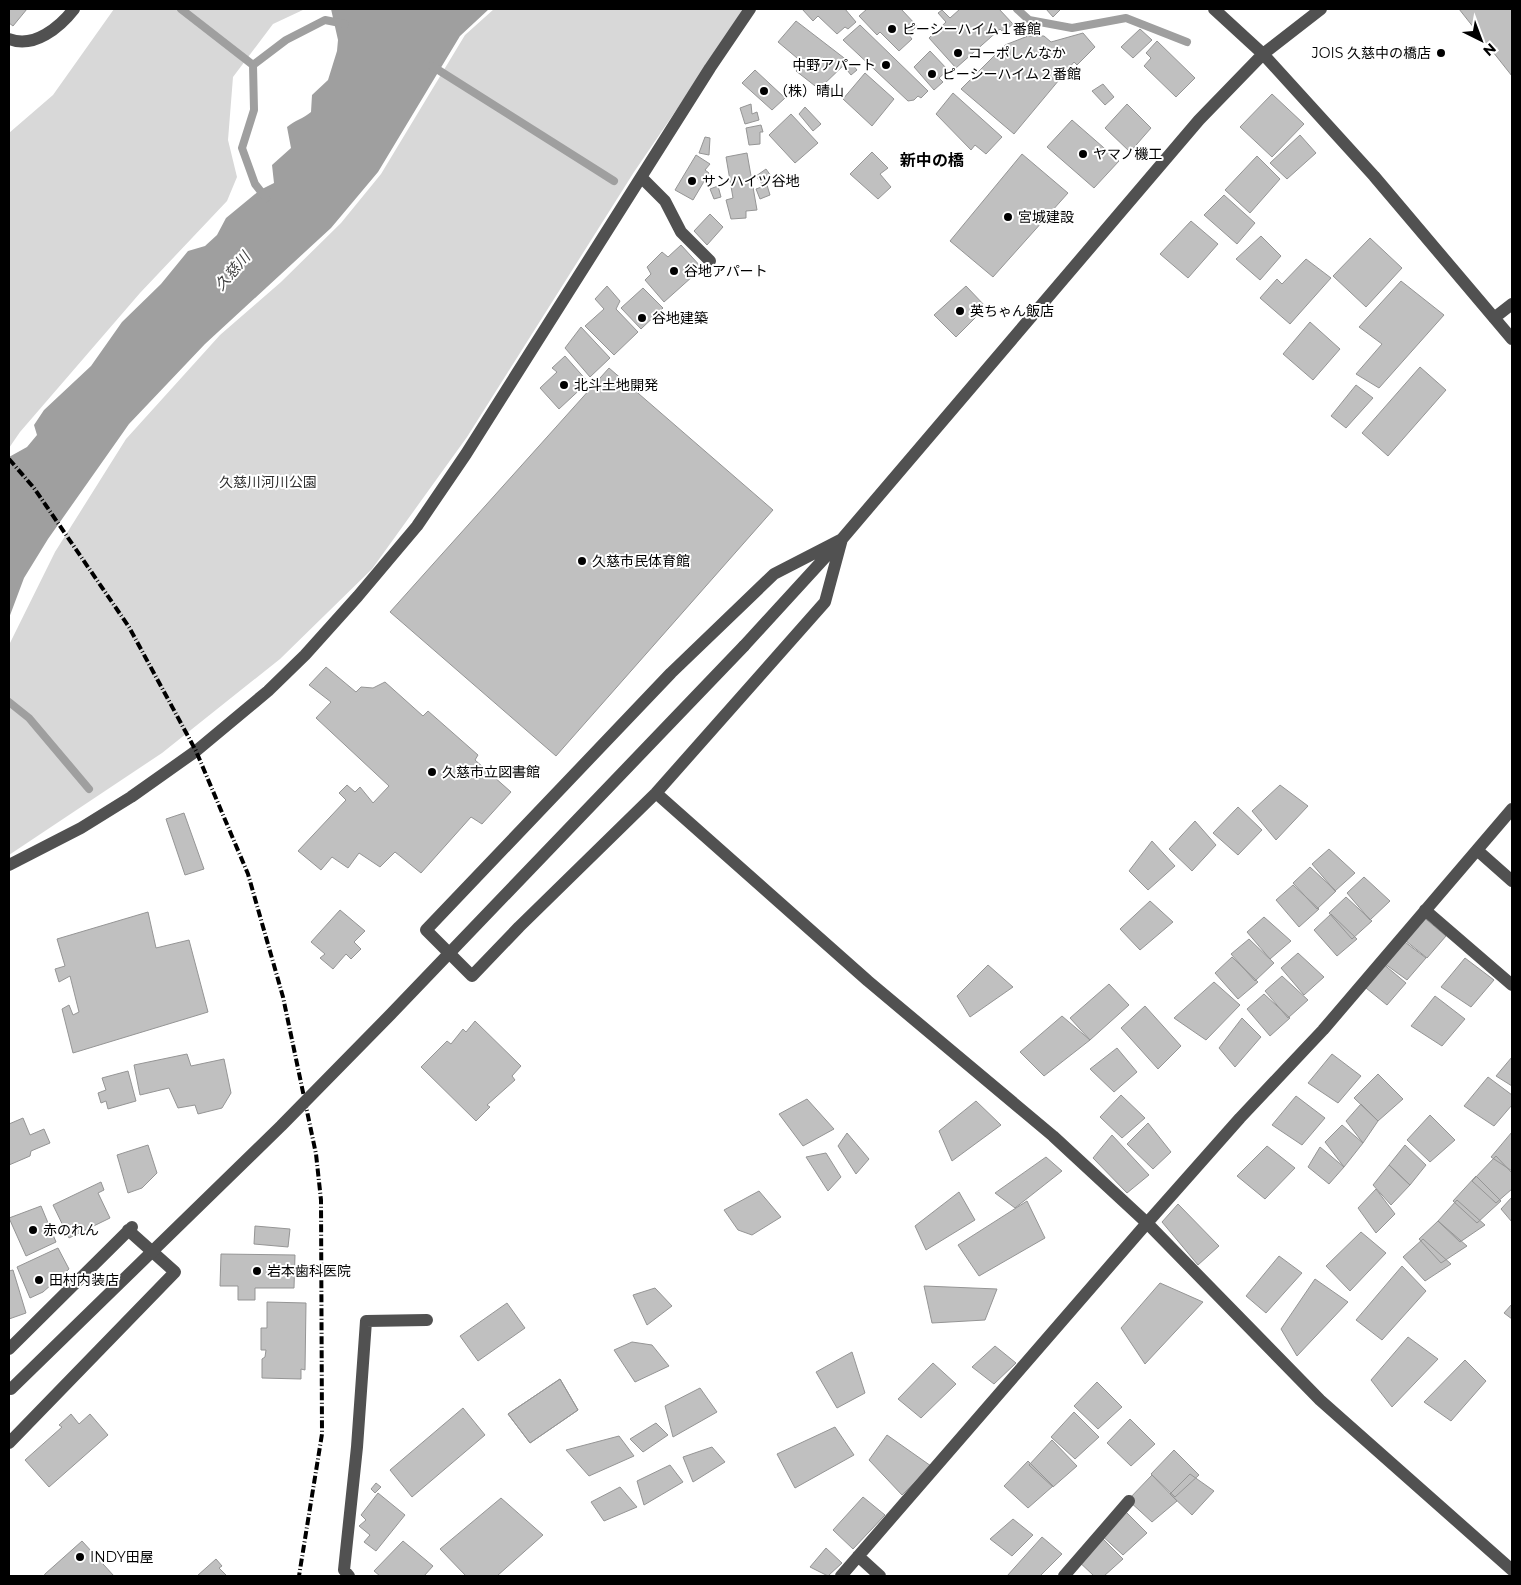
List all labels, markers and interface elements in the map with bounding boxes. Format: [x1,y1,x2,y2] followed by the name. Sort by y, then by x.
[1456,15,1506,65] north arrow
[902,20,1041,38] place label: ピーシーハイム１番館
[886,23,898,35] marker: ピーシーハイム１番館
[1479,39,1500,60] text: N
[968,44,1066,62] place label: コーポしんなか
[1311,44,1431,62] place label: JOIS 久慈中の橋店
[952,47,964,59] marker: コーポしんなか
[1435,47,1447,59] marker: JOIS 久慈中の橋店
[792,56,876,74] place label: 中野アパート
[880,59,892,71] marker: 中野アパート
[942,65,1081,83] place label: ピーシーハイム２番館
[926,68,938,80] marker: ピーシーハイム２番館
[774,82,844,100] place label: （株）晴山
[758,85,770,97] marker: （株）晴山
[1093,145,1163,163] place label: ヤマノ機工
[1077,148,1089,160] marker: ヤマノ機工
[900,151,964,170] district label: 新中の橋
[702,172,800,190] place label: サンハイツ谷地
[686,175,698,187] marker: サンハイツ谷地
[1018,208,1074,226] place label: 宮城建設
[1002,211,1014,223] marker: 宮城建設
[210,246,255,294] water label: 久慈川
[684,262,768,280] place label: 谷地アパート
[668,265,680,277] marker: 谷地アパート
[970,302,1054,320] place label: 英ちゃん飯店
[954,305,966,317] marker: 英ちゃん飯店
[652,309,708,327] place label: 谷地建築
[636,312,648,324] marker: 谷地建築
[574,376,658,394] place label: 北斗土地開発
[558,379,570,391] marker: 北斗土地開発
[219,473,317,491] park label: 久慈川河川公園
[592,552,690,570] place label: 久慈市民体育館
[576,555,588,567] marker: 久慈市民体育館
[442,763,540,781] place label: 久慈市立図書館
[426,766,438,778] marker: 久慈市立図書館
[43,1221,99,1239] place label: 赤のれん
[27,1224,39,1236] marker: 赤のれん
[267,1262,351,1280] place label: 岩本歯科医院
[251,1265,263,1277] marker: 岩本歯科医院
[49,1271,119,1289] place label: 田村内装店
[33,1274,45,1286] marker: 田村内装店
[90,1548,154,1566] place label: INDY田屋
[74,1551,86,1563] marker: INDY田屋

